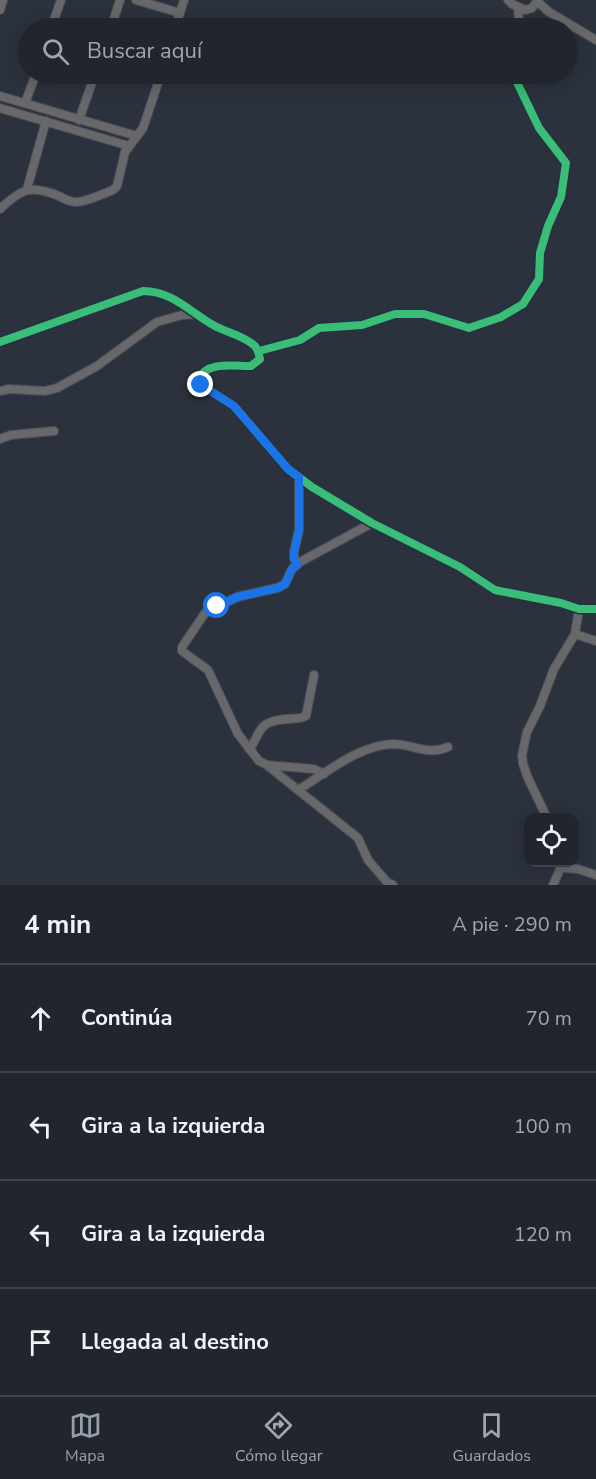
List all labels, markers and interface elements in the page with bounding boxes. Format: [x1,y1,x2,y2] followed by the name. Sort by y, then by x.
[18,18,578,84] search box
[39,35,72,68] icon: search
[87,36,202,66] text: Buscar aquí
[187,371,213,397] route end
[203,592,229,618] route start
[524,813,578,867] map controls
[524,813,578,867] button: locate
[24,907,91,942] text: 4 min
[452,911,572,938] text: A pie · 290 m
[24,1002,57,1035] icon: ahead
[81,1003,172,1033] text: Continúa
[526,1005,572,1032] text: 70 m
[24,1110,57,1143] icon: left
[81,1111,265,1141] text: Gira a la izquierda
[514,1113,572,1140] text: 100 m
[24,1218,57,1251] icon: left
[81,1219,265,1249] text: Gira a la izquierda
[514,1221,572,1248] text: 120 m
[24,1326,57,1359] icon: arrive
[81,1327,269,1357] text: Llegada al destino
[65,1409,105,1467] tab: Mapa
[235,1409,322,1467] tab: Cómo llegar
[453,1409,531,1467] tab: Guardados

